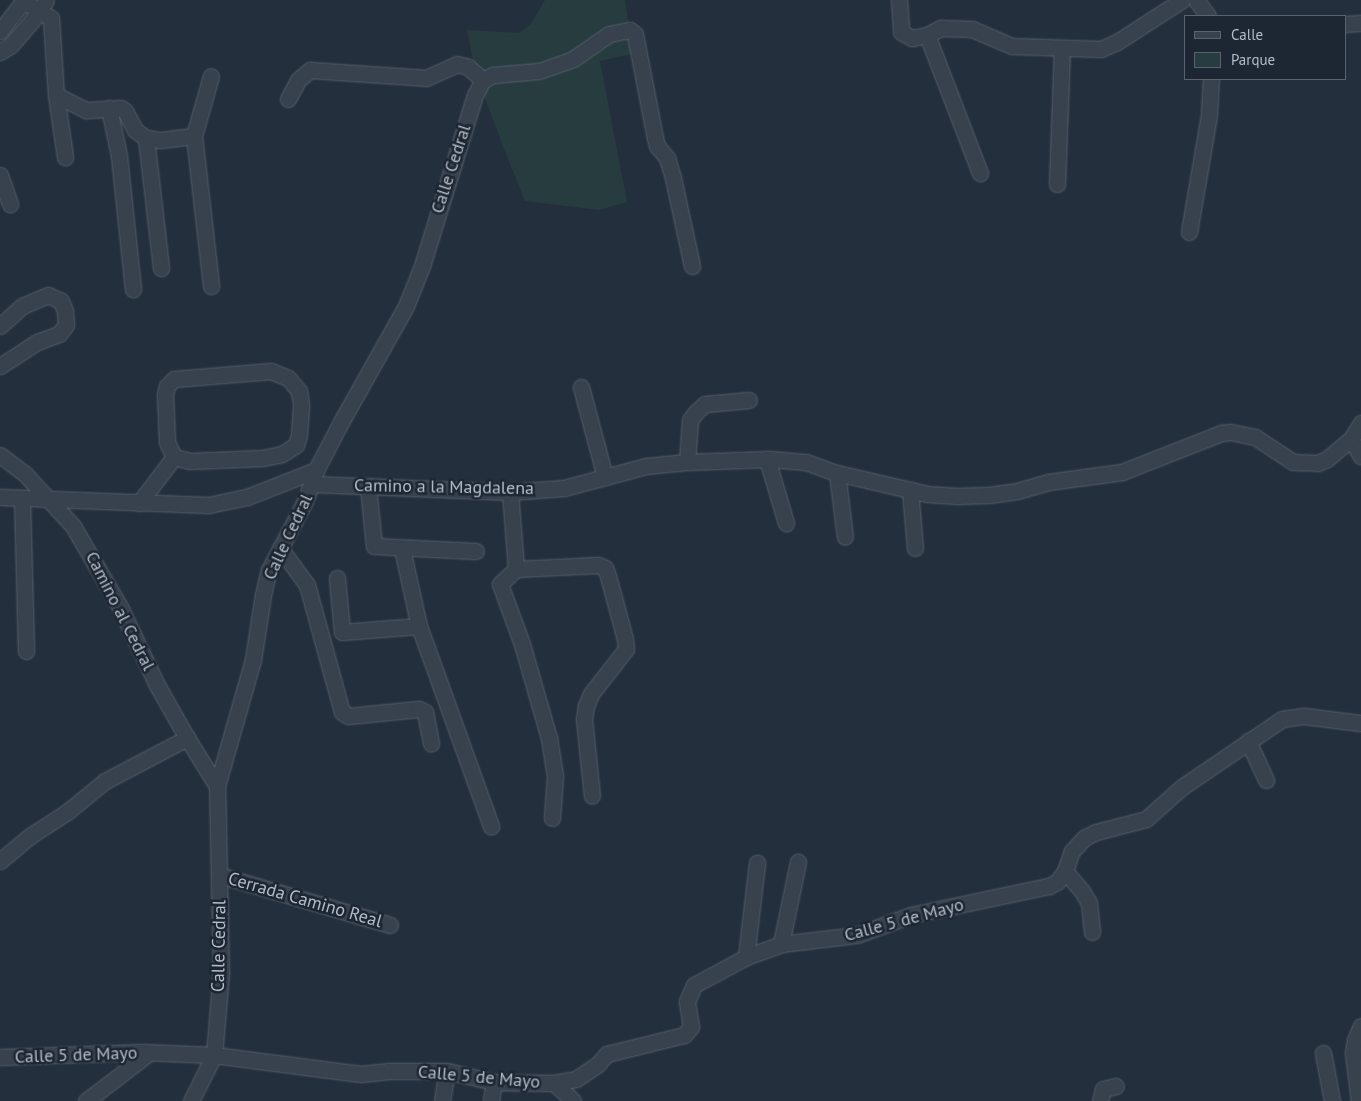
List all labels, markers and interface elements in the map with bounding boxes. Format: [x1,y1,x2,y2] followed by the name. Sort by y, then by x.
[1184,15,1346,80] legend
[1231,25,1263,44] text: Calle
[1231,50,1275,69] text: Parque
[426,122,476,216] street label: Calle Cedral
[354,475,534,499] street label: Camino a la Magdalena
[259,491,317,583] street label: Calle Cedral
[81,548,159,674] street label: Camino al Cedral
[226,868,384,932] street label: Cerrada Camino Real
[842,894,966,946] street label: Calle 5 de Mayo
[207,900,231,992] street label: Calle Cedral
[14,1042,138,1068] street label: Calle 5 de Mayo
[417,1061,541,1093] street label: Calle 5 de Mayo

